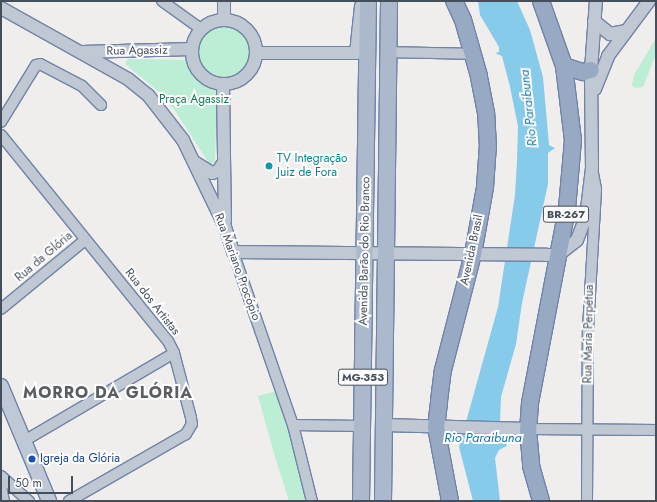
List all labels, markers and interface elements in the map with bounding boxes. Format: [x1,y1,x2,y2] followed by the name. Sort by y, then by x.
[106,43,168,59] street label: Rua Agassiz
[517,69,541,147] water label: Rio Paraibuna
[159,93,229,107] park label: Praça Agassiz
[277,152,348,180] place label: TV Integração Juiz de Fora
[264,161,274,171] marker: TV Integração Juiz de Fora
[357,176,373,326] street label: Avenida Barão do Rio Branco
[542,205,590,223] road number: BR-267
[211,211,263,323] street label: Rua Mariano Procópio
[458,214,486,286] street label: Avenida Brasil
[12,229,76,285] street label: Rua da Glória
[122,266,182,338] street label: Rua dos Artistas
[581,284,597,384] street label: Rua Maria Perpétua
[338,368,388,386] road number: MG-353
[23,383,193,403] district label: MORRO DA GLÓRIA
[444,430,522,446] water label: Rio Paraibuna
[40,452,120,466] place label: Igreja da Glória
[27,454,37,464] marker: Igreja da Glória
[10,468,75,494] scale bar
[15,474,42,492] text: 50 m

